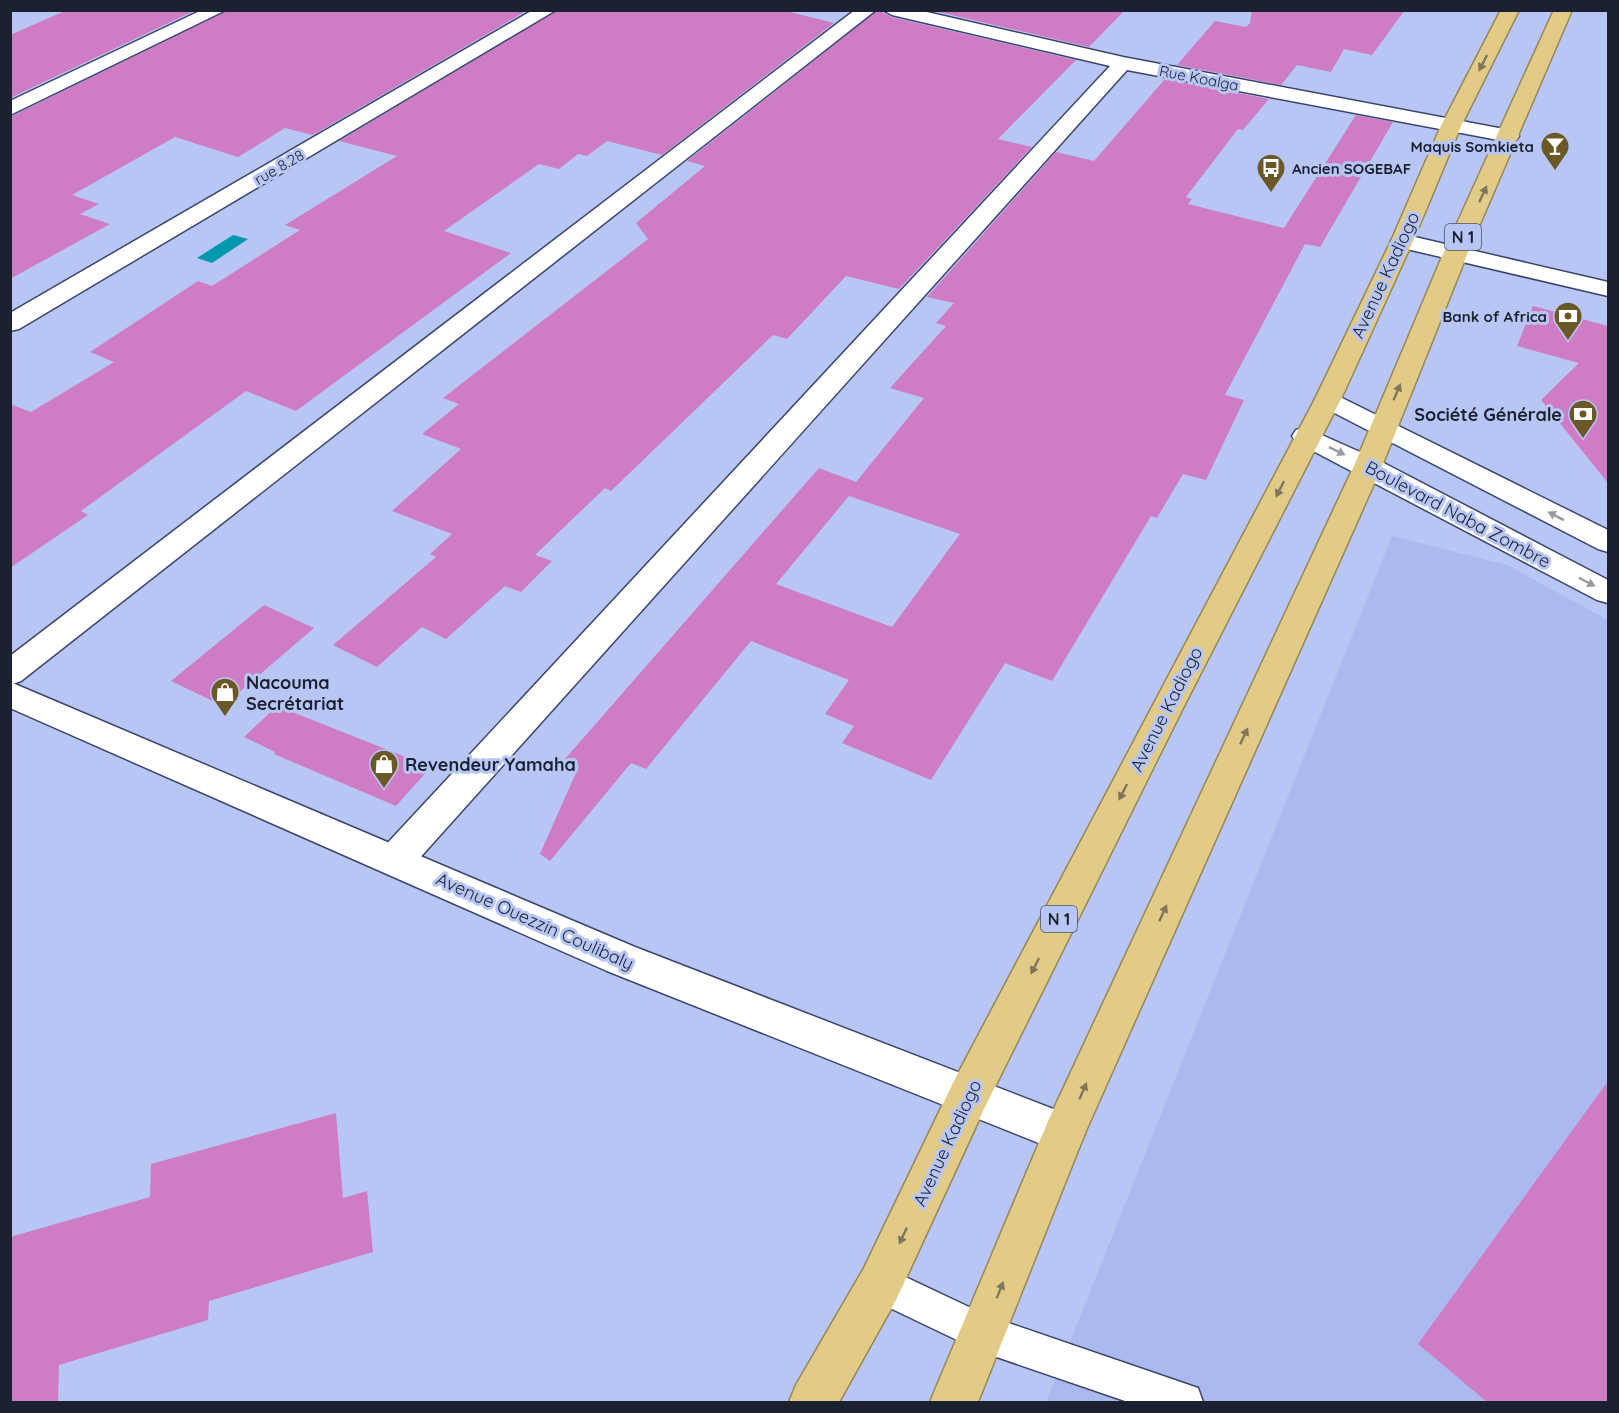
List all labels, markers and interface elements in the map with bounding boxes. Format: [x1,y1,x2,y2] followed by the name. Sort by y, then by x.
[1478,54,1488,71] one-way arrow
[1158,61,1240,95] street label: Rue Koalga
[1539,130,1571,172] bar icon: Maquis Somkieta
[1410,137,1534,156] place label: Maquis Somkieta
[251,145,307,189] street label: rue 8.28
[1255,152,1287,194] bus stop icon: Ancien SOGEBAF
[1292,159,1411,178] place label: Ancien SOGEBAF
[1478,185,1487,202] one-way arrow
[1346,208,1424,342] street label: Avenue Kadiogo
[1445,224,1481,250] road number: N 1
[1552,300,1584,342] bank icon: Bank of Africa
[1443,307,1547,326] place label: Bank of Africa
[1393,383,1402,401] one-way arrow
[1567,398,1599,440] bank icon: Société Générale
[1414,403,1562,426] place label: Société Générale
[1329,447,1346,456] one-way arrow
[1361,455,1555,573] street label: Boulevard Naba Zombre
[1276,480,1285,497] one-way arrow
[1548,511,1565,521] one-way arrow
[1579,577,1596,587] one-way arrow
[1125,643,1207,775] street label: Avenue Kadiogo
[246,671,344,715] place label: Nacouma Secrétariat
[209,676,241,718] shop icon: Nacouma Secrétariat
[1240,727,1249,744] one-way arrow
[368,748,400,790] shop icon: Revendeur Yamaha
[405,753,576,776] place label: Revendeur Yamaha
[1118,784,1128,801] one-way arrow
[433,867,637,975] street label: Avenue Ouezzin Coulibaly
[1159,904,1168,921] one-way arrow
[1041,906,1077,932] road number: N 1
[1030,958,1040,975] one-way arrow
[908,1076,986,1210] street label: Avenue Kadiogo
[1079,1082,1088,1099] one-way arrow
[898,1227,907,1244] one-way arrow
[996,1281,1005,1299] one-way arrow

